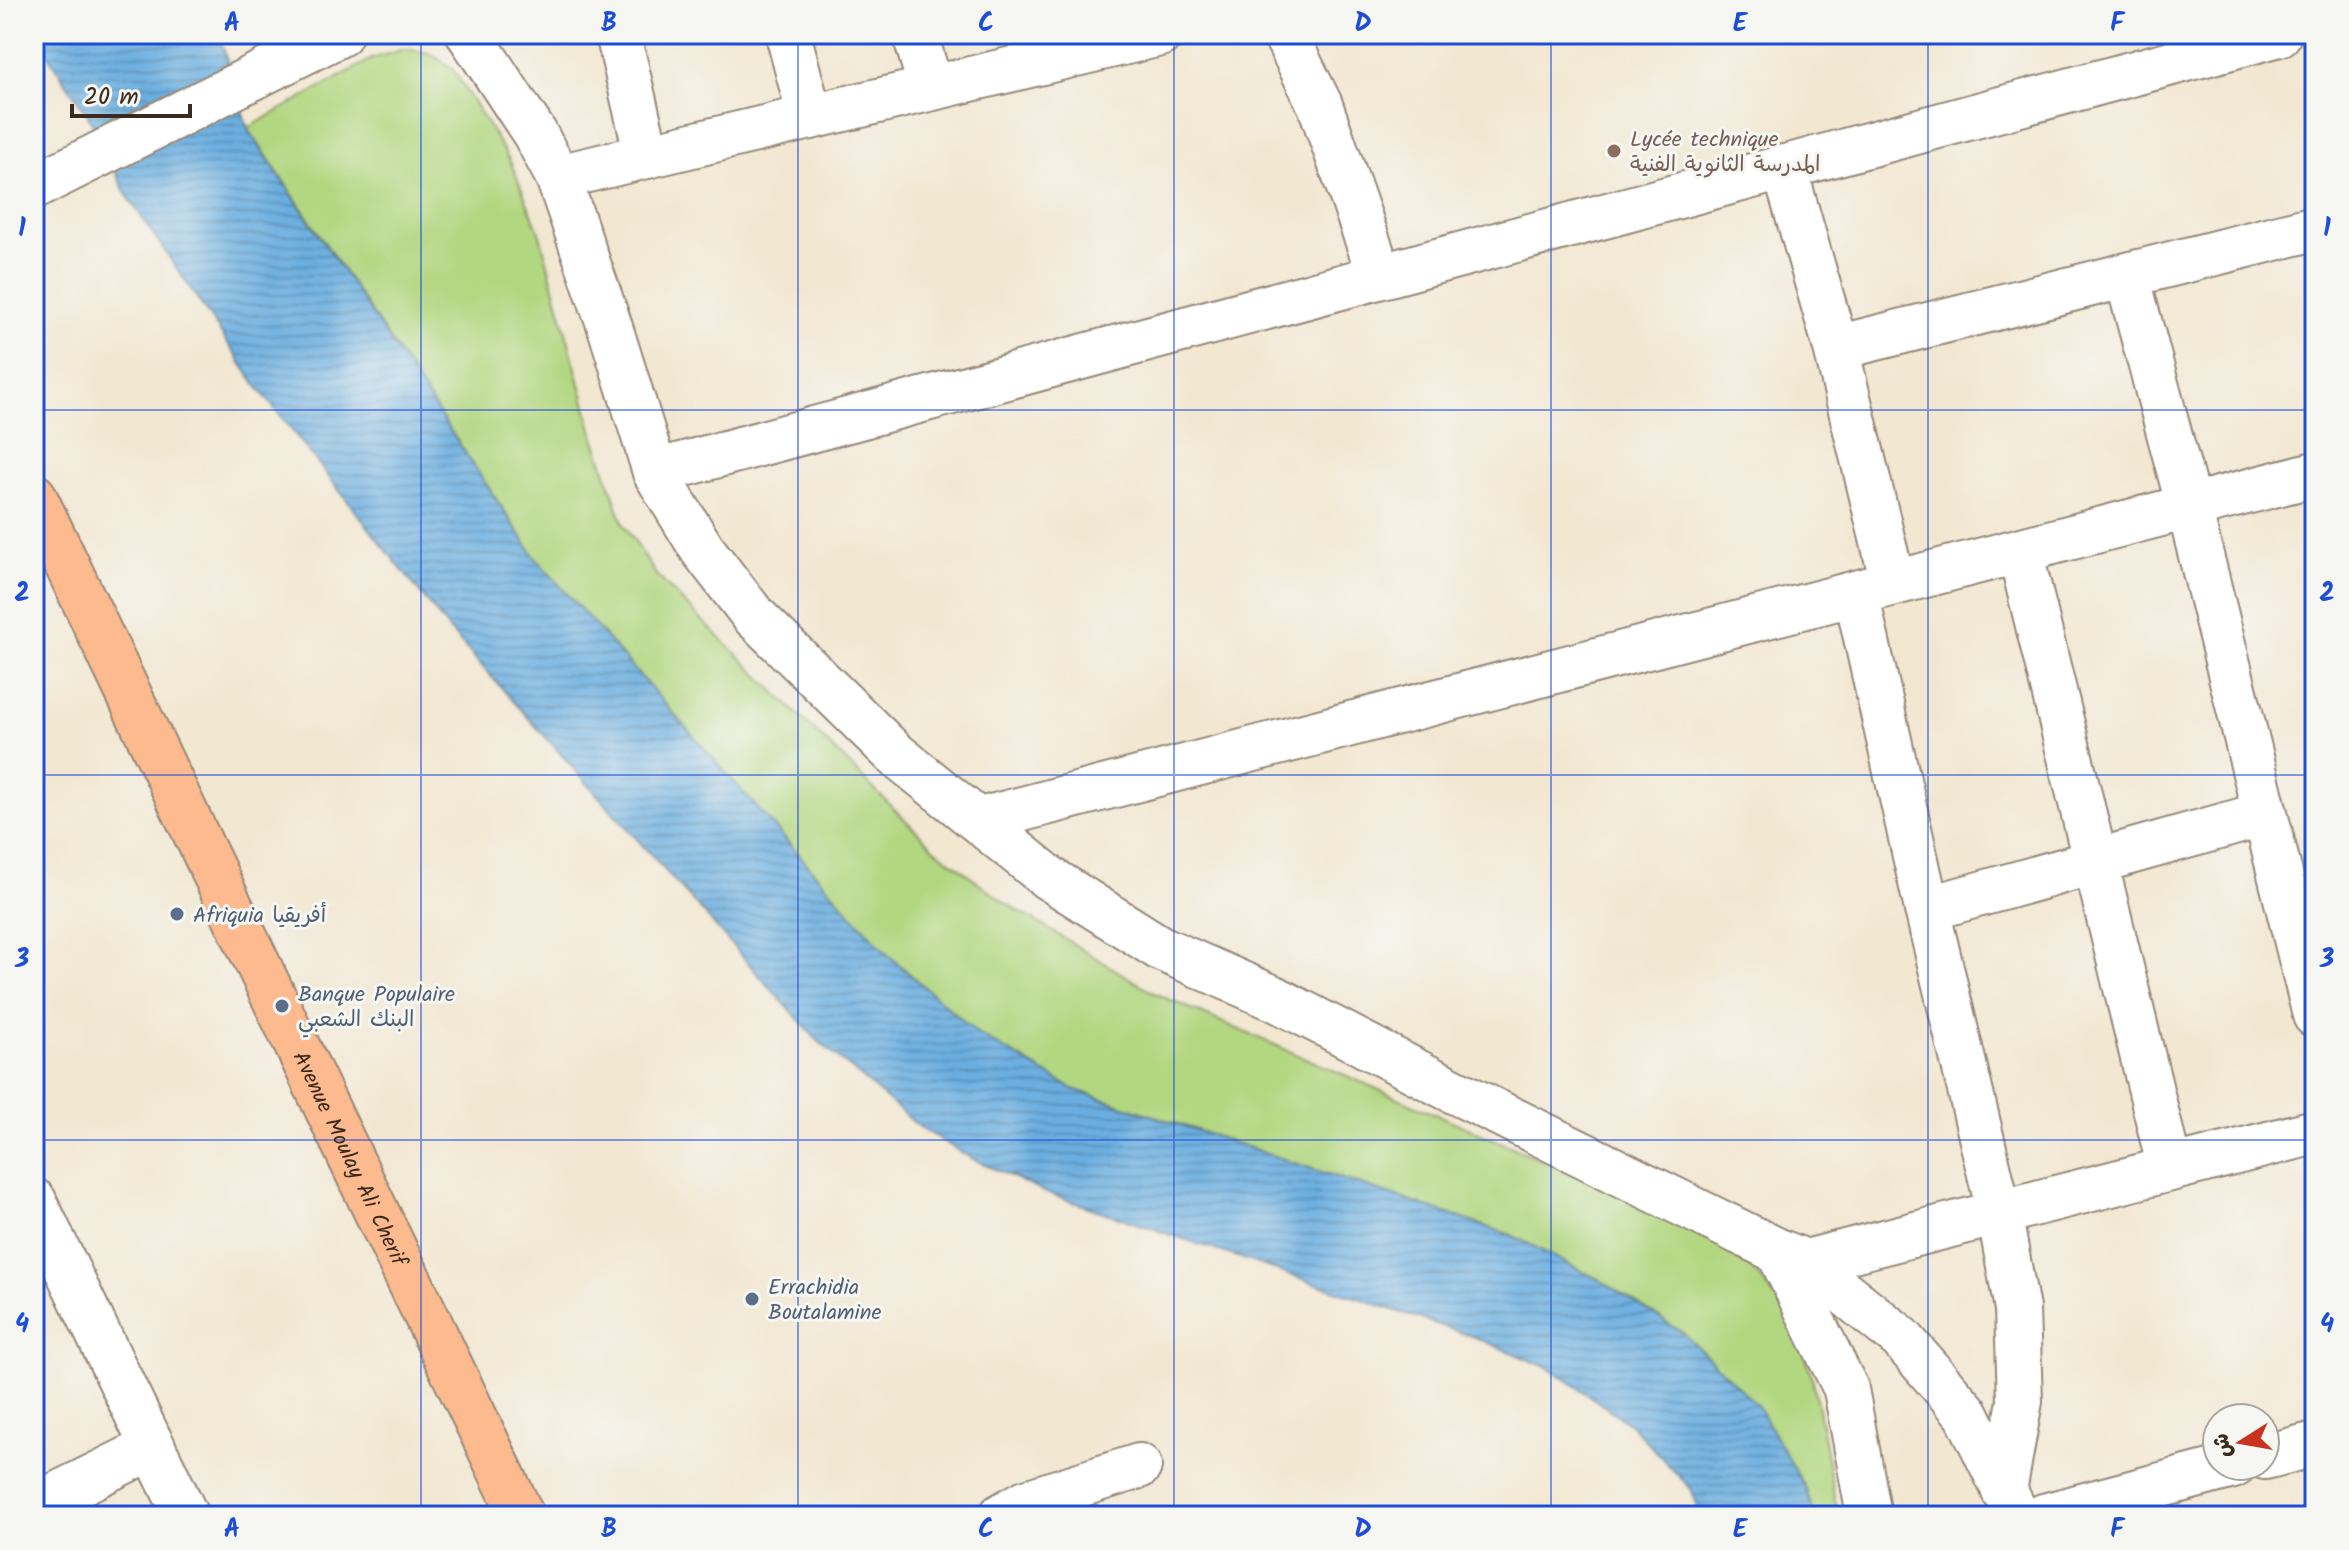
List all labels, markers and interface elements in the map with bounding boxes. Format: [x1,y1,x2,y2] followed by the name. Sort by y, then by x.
[224,3,240,45] text: A
[601,3,617,45] text: B
[978,3,994,45] text: C
[1354,3,1372,45] text: D
[1733,3,1749,45] text: E
[2110,3,2126,45] text: F
[72,68,190,118] scale bar
[84,78,139,117] text: 20 m
[1630,123,1820,183] place label: Lycée technique المدرسة الثانوية الفنية
[1605,142,1623,160] marker: Lycée technique المدرسة الثانوية الفنية
[18,208,26,250] text: 1
[2323,208,2331,250] text: 1
[14,573,30,615] text: 2
[2319,573,2335,615] text: 2
[193,899,327,934] place label: Afriquia أفريقيا
[168,905,186,923] marker: Afriquia أفريقيا
[14,939,29,981] text: 3
[2319,939,2334,981] text: 3
[298,978,455,1038] place label: Banque Populaire البنك الشعبي
[273,997,291,1015] marker: Banque Populaire البنك الشعبي
[282,1046,416,1275] street label: Avenue Moulay Ali Cherif
[768,1271,882,1331] place label: Errachidia Boutalamine
[743,1290,761,1308] marker: Errachidia Boutalamine
[15,1304,29,1346] text: 4
[2320,1304,2334,1346] text: 4
[2201,1402,2281,1482] north arrow
[2204,1430,2243,1461] text: ش
[224,1509,240,1550] text: A
[601,1509,617,1550] text: B
[978,1509,994,1550] text: C
[1354,1509,1372,1550] text: D
[1733,1509,1749,1550] text: E
[2110,1509,2126,1550] text: F

